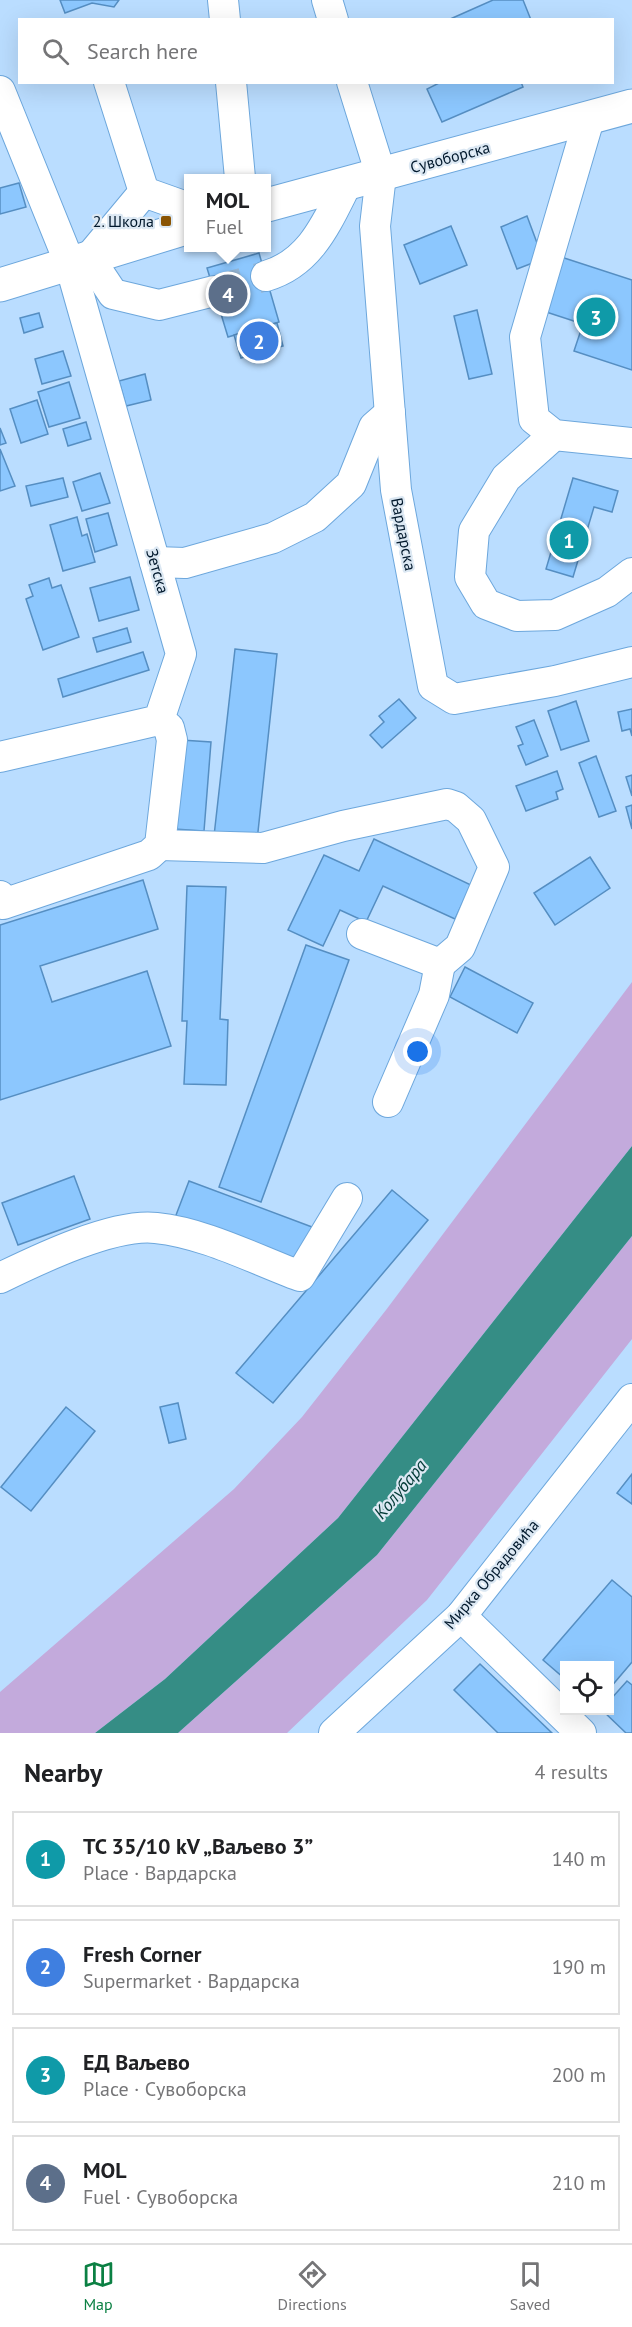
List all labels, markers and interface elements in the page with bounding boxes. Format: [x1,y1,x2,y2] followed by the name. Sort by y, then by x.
[18,18,614,84] search box
[39,35,72,68] icon: search
[87,37,198,65] text: Search here
[408,137,492,177] street label: Сувоборска
[184,174,271,252] popup
[206,186,249,214] text: MOL
[93,211,154,231] place label: 2. Школа
[159,214,173,228] marker: 2. Школа
[206,214,243,240] text: Fuel
[208,272,248,316] pin: 4
[576,294,616,340] pin: 3
[240,318,278,364] pin: 2
[387,496,421,572] street label: Вардарска
[550,518,588,562] pin: 1
[142,546,174,596] street label: Зетска
[403,1037,432,1066] your location
[368,1454,432,1523] water label: Колубара
[439,1515,543,1633] street label: Мирка Обрадовића
[560,1661,614,1715] map controls
[560,1661,614,1715] button: locate
[24,1756,102,1789] text: Nearby
[535,1759,608,1785] text: 4 results
[83,1832,313,1860] text: ТС 35/10 kV „Ваљево 3”
[40,1846,51,1872] text: 1
[552,1846,606,1872] text: 140 m
[83,1860,237,1886] text: Place · Вардарска
[83,1940,202,1968] text: Fresh Corner
[40,1954,51,1980] text: 2
[552,1954,606,1980] text: 190 m
[83,1968,300,1994] text: Supermarket · Вардарска
[83,2048,190,2076] text: ЕД Ваљево
[40,2062,51,2088] text: 3
[552,2062,606,2088] text: 200 m
[83,2076,247,2102] text: Place · Сувоборска
[83,2156,127,2184] text: MOL
[40,2170,51,2196] text: 4
[552,2170,606,2196] text: 210 m
[83,2184,238,2210] text: Fuel · Сувоборска
[82,2258,115,2314] tab: Map
[278,2258,347,2314] tab: Directions
[510,2258,550,2314] tab: Saved

